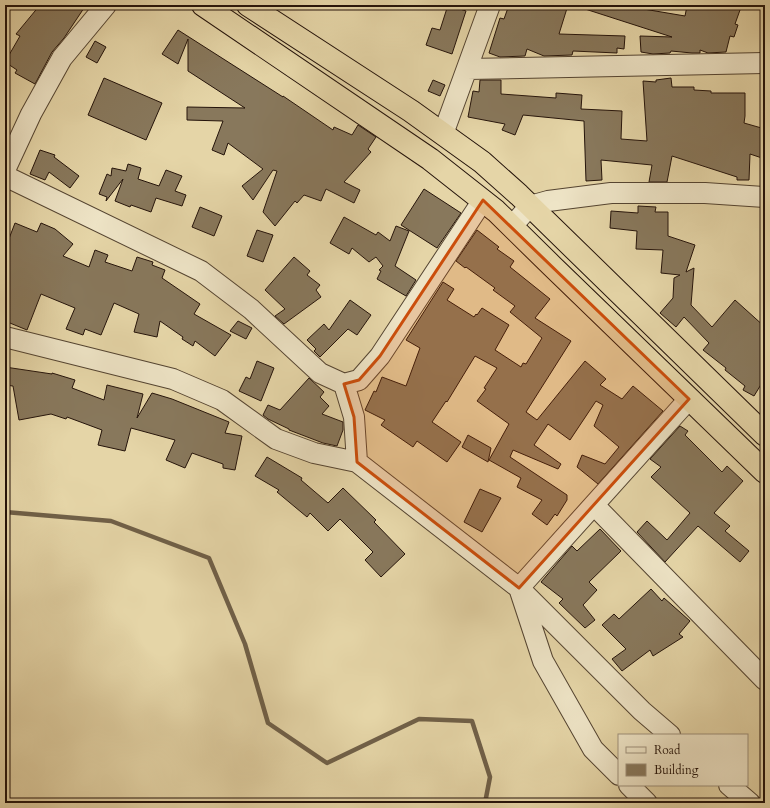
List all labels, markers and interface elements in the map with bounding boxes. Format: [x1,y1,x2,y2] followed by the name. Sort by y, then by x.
[618,734,748,786] legend
[654,742,681,758] text: Road
[654,762,699,778] text: Building

